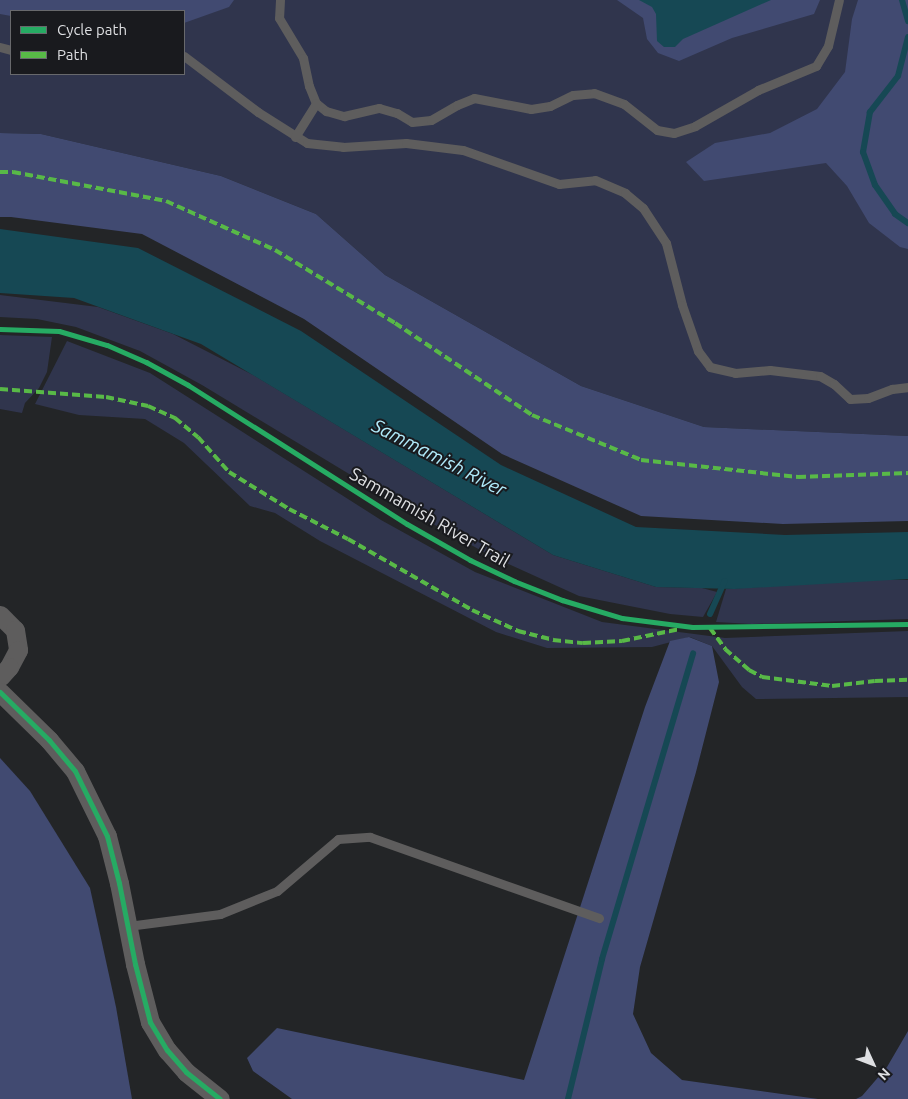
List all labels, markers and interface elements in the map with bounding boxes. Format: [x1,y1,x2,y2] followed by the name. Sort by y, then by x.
[10,10,185,75] legend
[57,21,127,38] text: Cycle path
[57,46,88,63] text: Path
[368,414,510,502] water label: Sammamish River
[346,462,514,572] street label: Sammamish River Trail
[848,1039,898,1089] north arrow
[875,1065,893,1084] text: N

